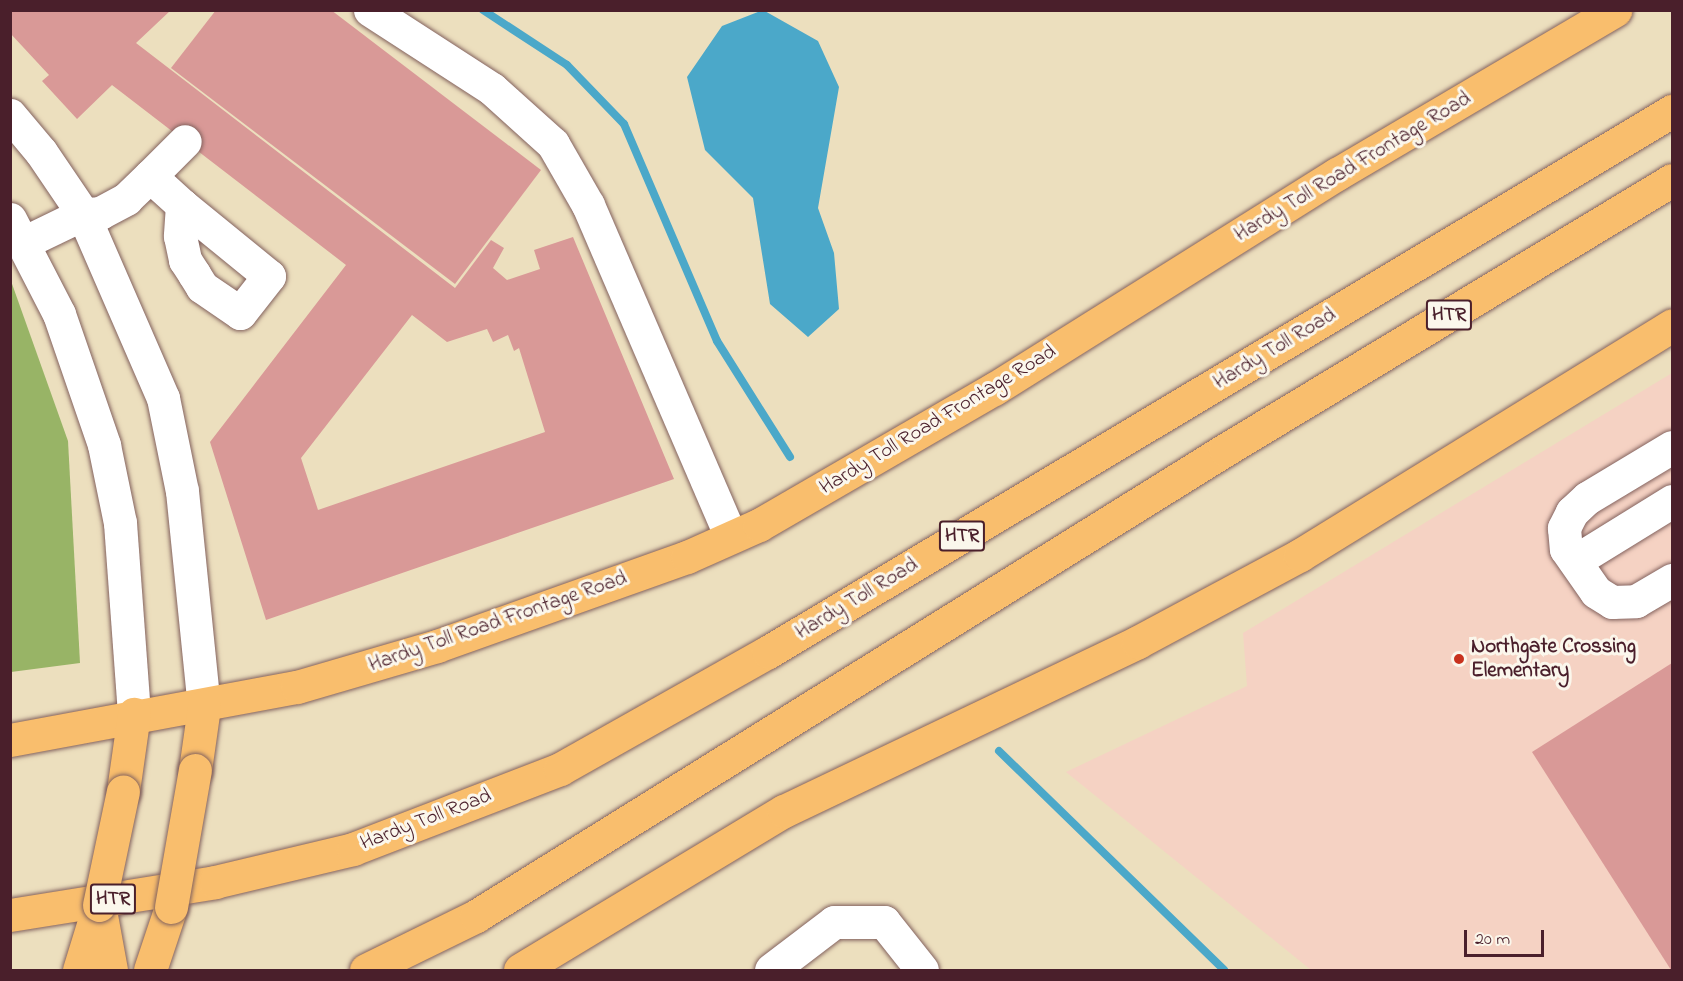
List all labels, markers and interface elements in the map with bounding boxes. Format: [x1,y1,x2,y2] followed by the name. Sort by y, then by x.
[1230,86,1476,248] street label: Hardy Toll Road Frontage Road
[1425,298,1473,332] road number: HTR
[1209,303,1341,395] street label: Hardy Toll Road
[815,339,1061,501] street label: Hardy Toll Road Frontage Road
[938,519,986,553] road number: HTR
[791,553,923,645] street label: Hardy Toll Road
[366,566,630,678] street label: Hardy Toll Road Frontage Road
[1471,634,1636,684] place label: Northgate Crossing Elementary
[1452,652,1466,666] marker: Northgate Crossing Elementary
[357,783,495,857] street label: Hardy Toll Road
[89,882,137,916] road number: HTR
[1467,918,1546,956] scale bar
[1475,927,1510,953] text: 20 m

